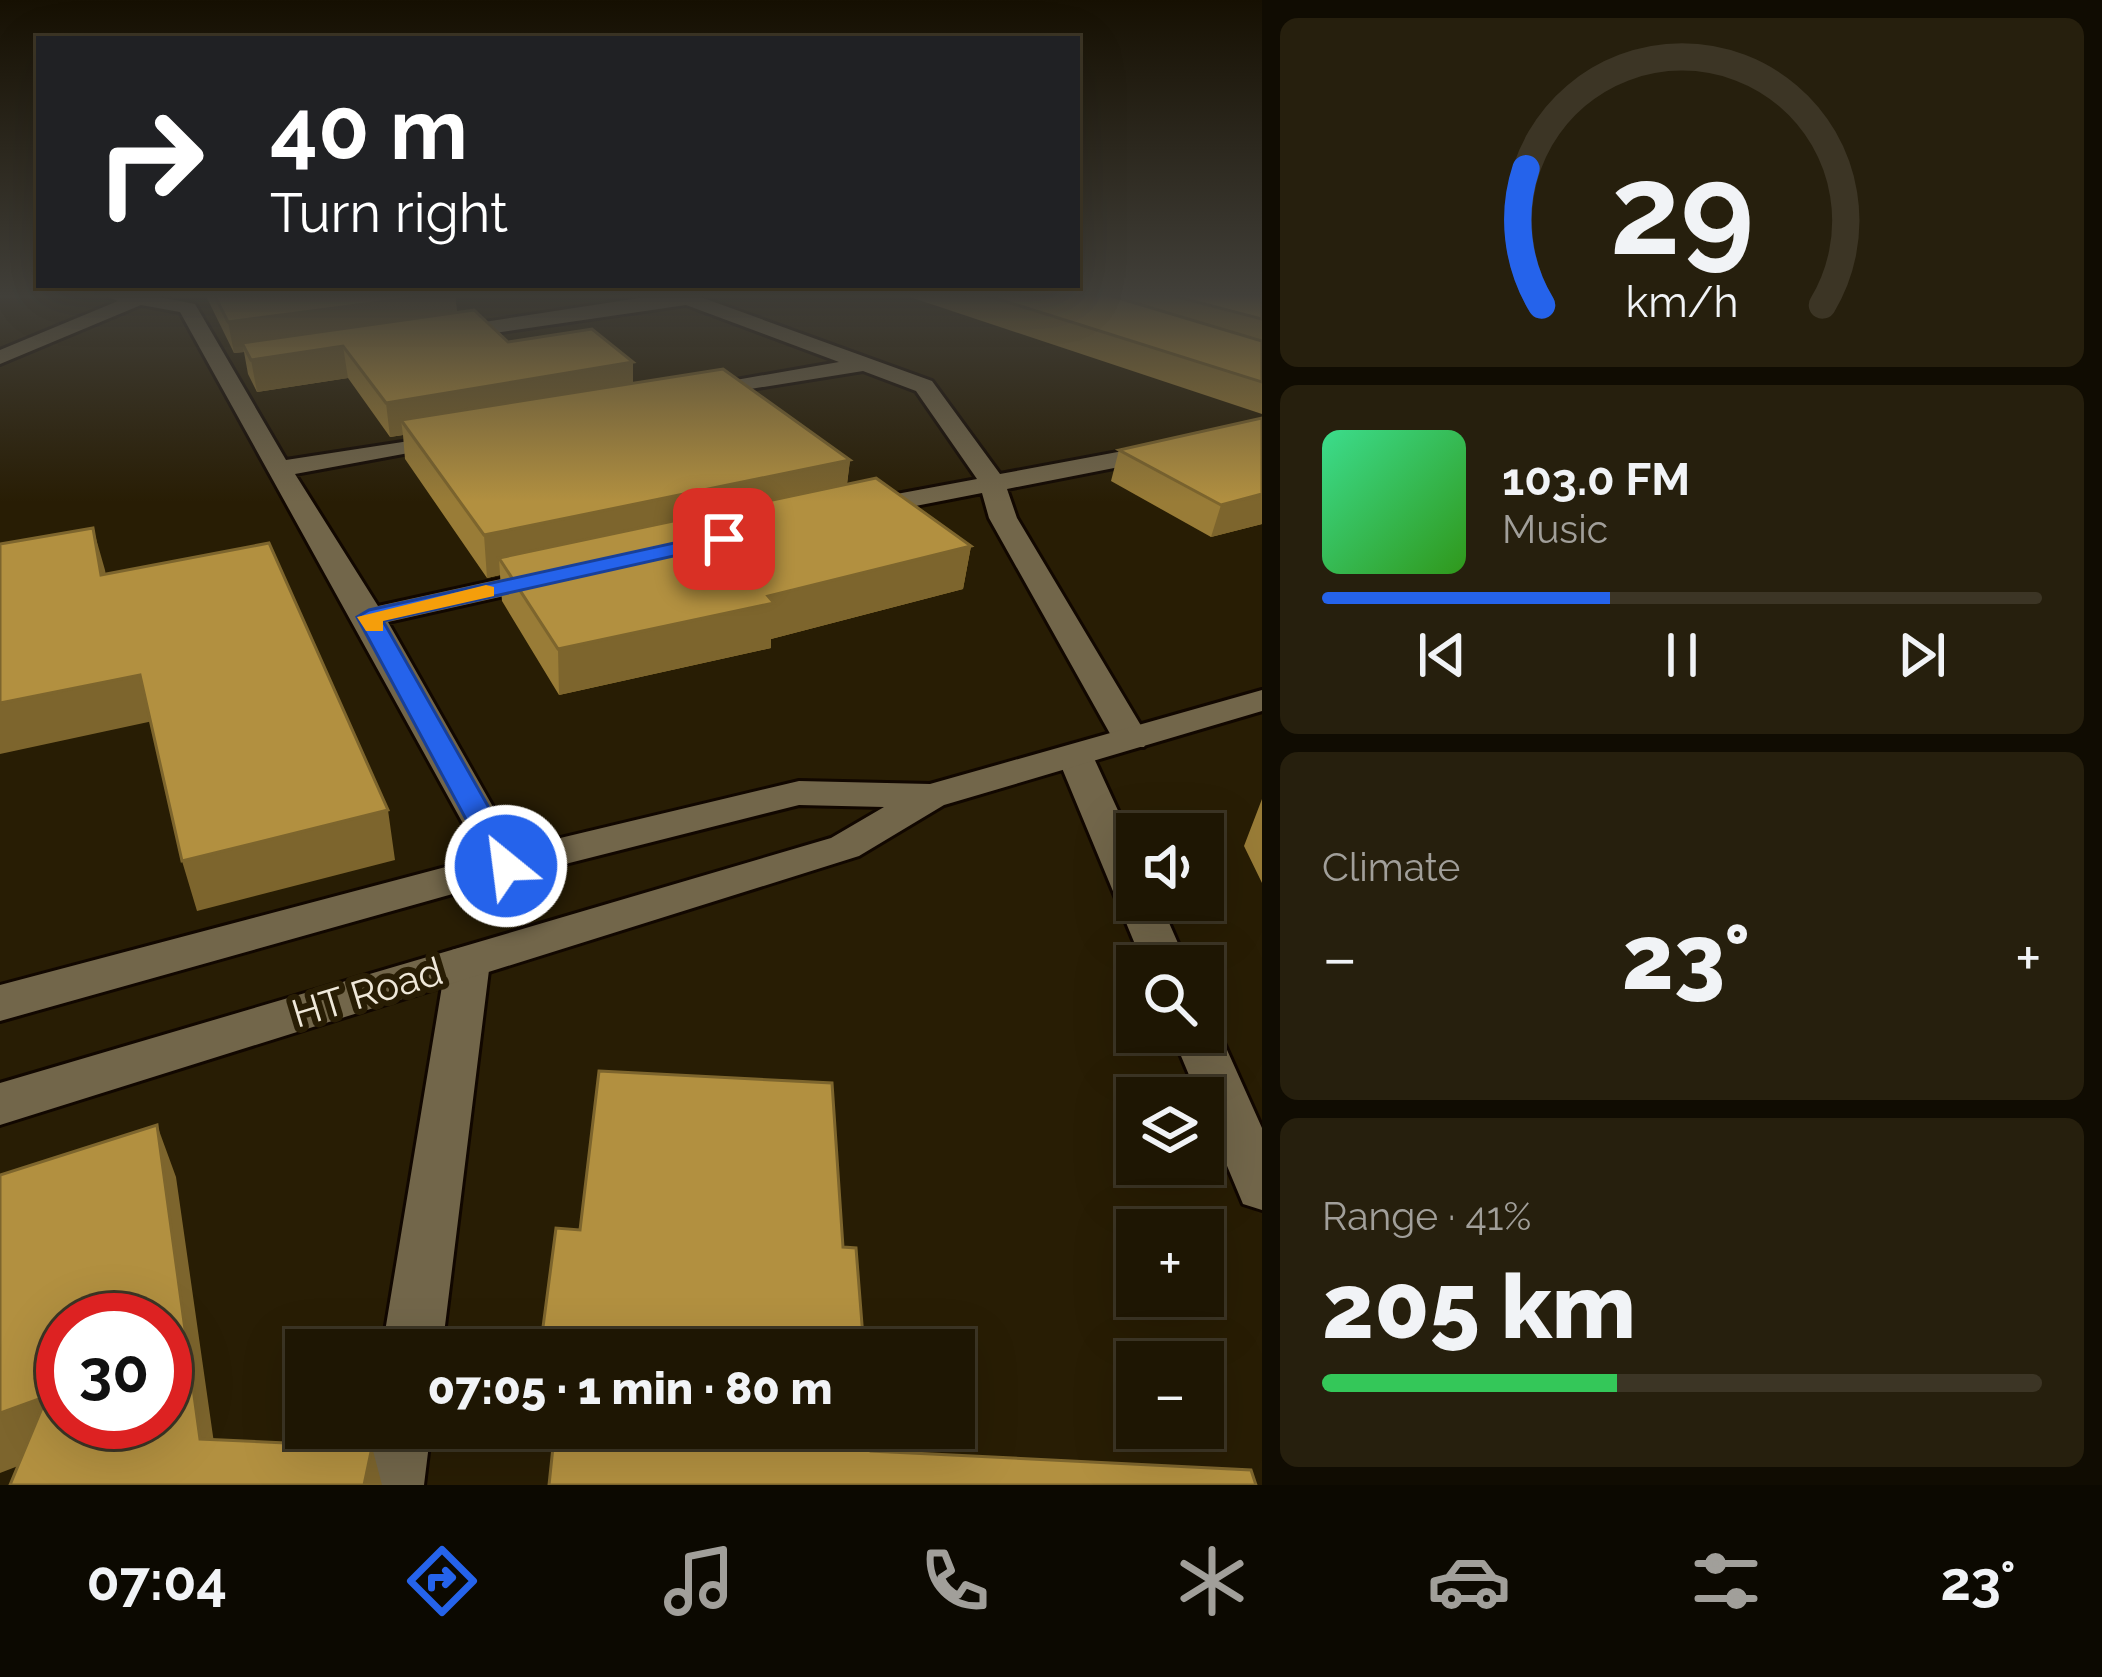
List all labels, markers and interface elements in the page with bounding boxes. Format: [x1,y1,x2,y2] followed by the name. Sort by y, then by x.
[270,80,468,179] text: 40 m
[72,84,228,240] icon: right
[1610,138,1754,284] text: 29
[270,181,508,245] text: Turn right
[1625,277,1739,327] text: km/h
[1502,453,1690,506] text: 103.0 FM
[673,488,775,590] pin
[691,506,757,572] icon: arrive
[1502,506,1608,552] text: Music
[1409,622,1475,688] icon: previous
[1649,622,1715,688] icon: pause
[1889,622,1955,688] icon: next
[443,803,569,929] position arrow
[1116,813,1224,1449] map controls
[1116,813,1224,921] button: sound
[1322,844,1460,890] text: Climate
[1622,904,1750,1010] text: 23°
[1322,919,1358,996] text: −
[2015,919,2042,996] text: +
[1116,945,1224,1053] button: search
[286,947,448,1037] street label: HT Road
[1116,1077,1224,1185] button: layers
[1322,1193,1531,1239] text: Range · 41%
[1116,1209,1224,1317] button: +
[1322,1253,1636,1359] text: 205 km
[36,1293,192,1449] speed limit sign: 30
[1116,1341,1224,1449] button: −
[427,1362,833,1415] text: 07:05 · 1 min · 80 m
[400,1539,484,1623] icon: directions
[657,1539,741,1623] icon: music
[913,1539,997,1623] icon: phone
[1170,1539,1254,1623] icon: climate
[1427,1539,1511,1623] icon: car
[1684,1539,1768,1623] icon: filters
[86,1549,227,1613] text: 07:04
[1940,1549,2016,1613] text: 23°

